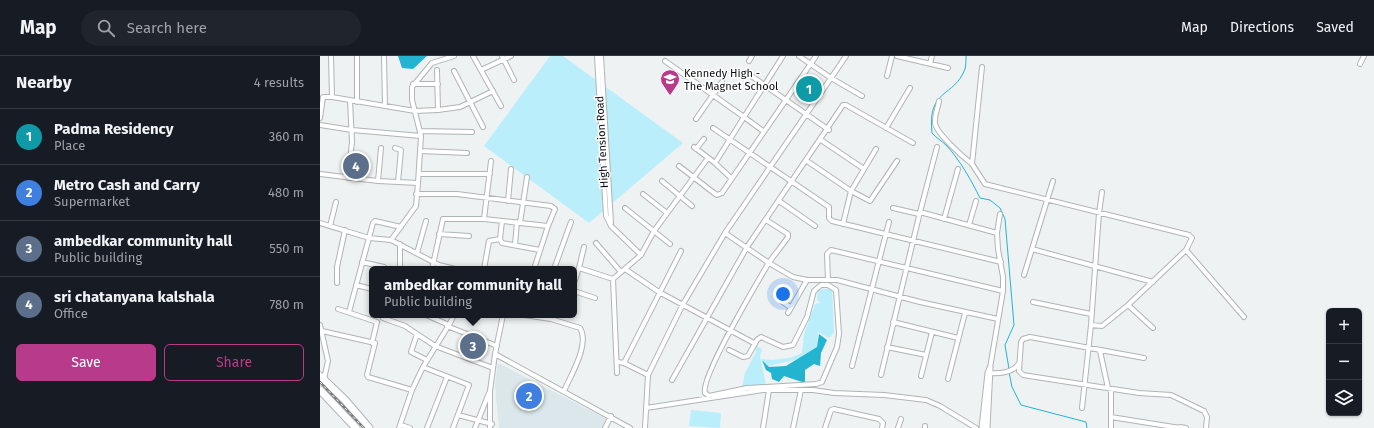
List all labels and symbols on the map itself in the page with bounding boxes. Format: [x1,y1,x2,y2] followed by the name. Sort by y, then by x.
[684,67,778,93] place label: Kennedy High - The Magnet School
[659,68,681,96] school or university icon: Kennedy High - The Magnet School
[796,74,822,104] pin: 1
[593,95,611,189] street label: High Tension Road
[343,151,369,181] pin: 4
[773,284,793,304] your location
[460,331,486,361] pin: 3
[516,381,542,411] pin: 2

